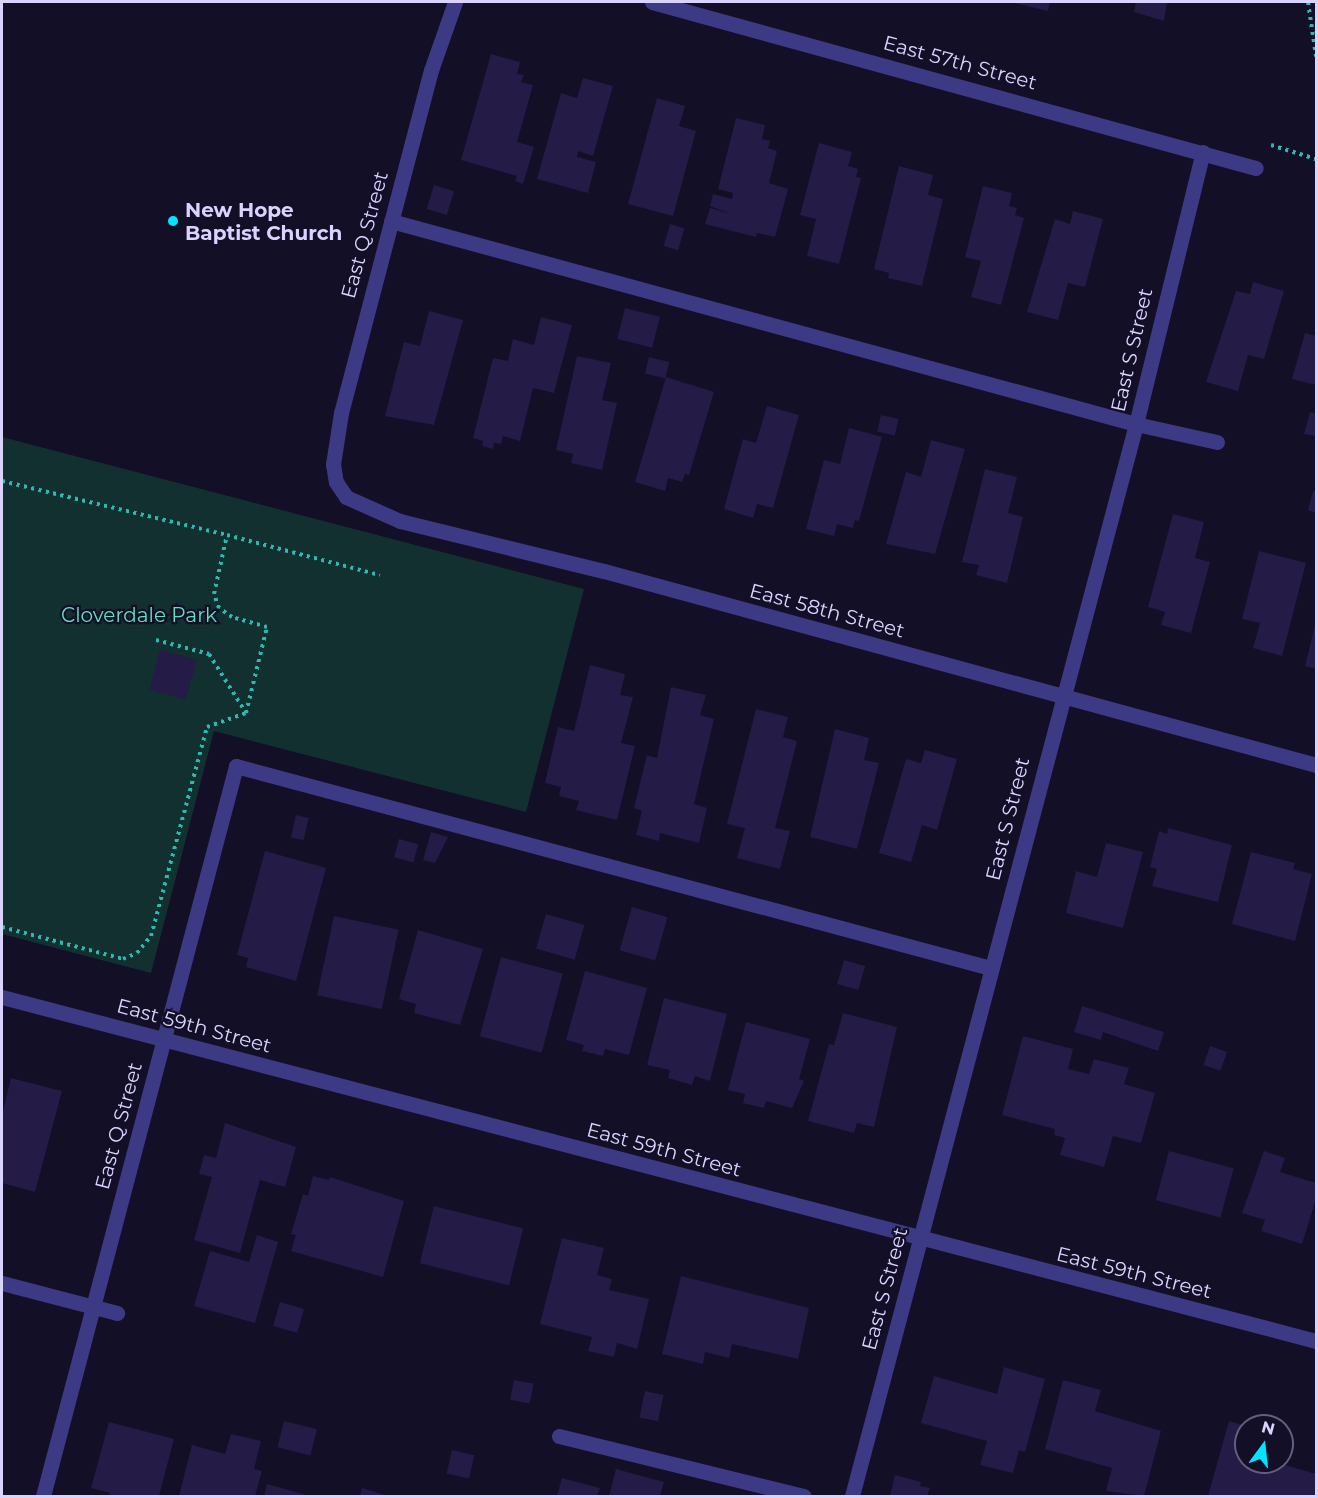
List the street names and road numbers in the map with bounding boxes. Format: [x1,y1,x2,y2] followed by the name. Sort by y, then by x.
[881,31,1039,95] street label: East 57th Street
[337,169,393,301] street label: East Q Street
[1106,286,1158,414] street label: East S Street
[747,579,907,643] street label: East 58th Street
[981,755,1035,883] street label: East S Street
[114,994,274,1058] street label: East 59th Street
[91,1060,147,1192] street label: East Q Street
[584,1118,744,1182] street label: East 59th Street
[857,1225,913,1353] street label: East S Street
[1054,1242,1214,1304] street label: East 59th Street

